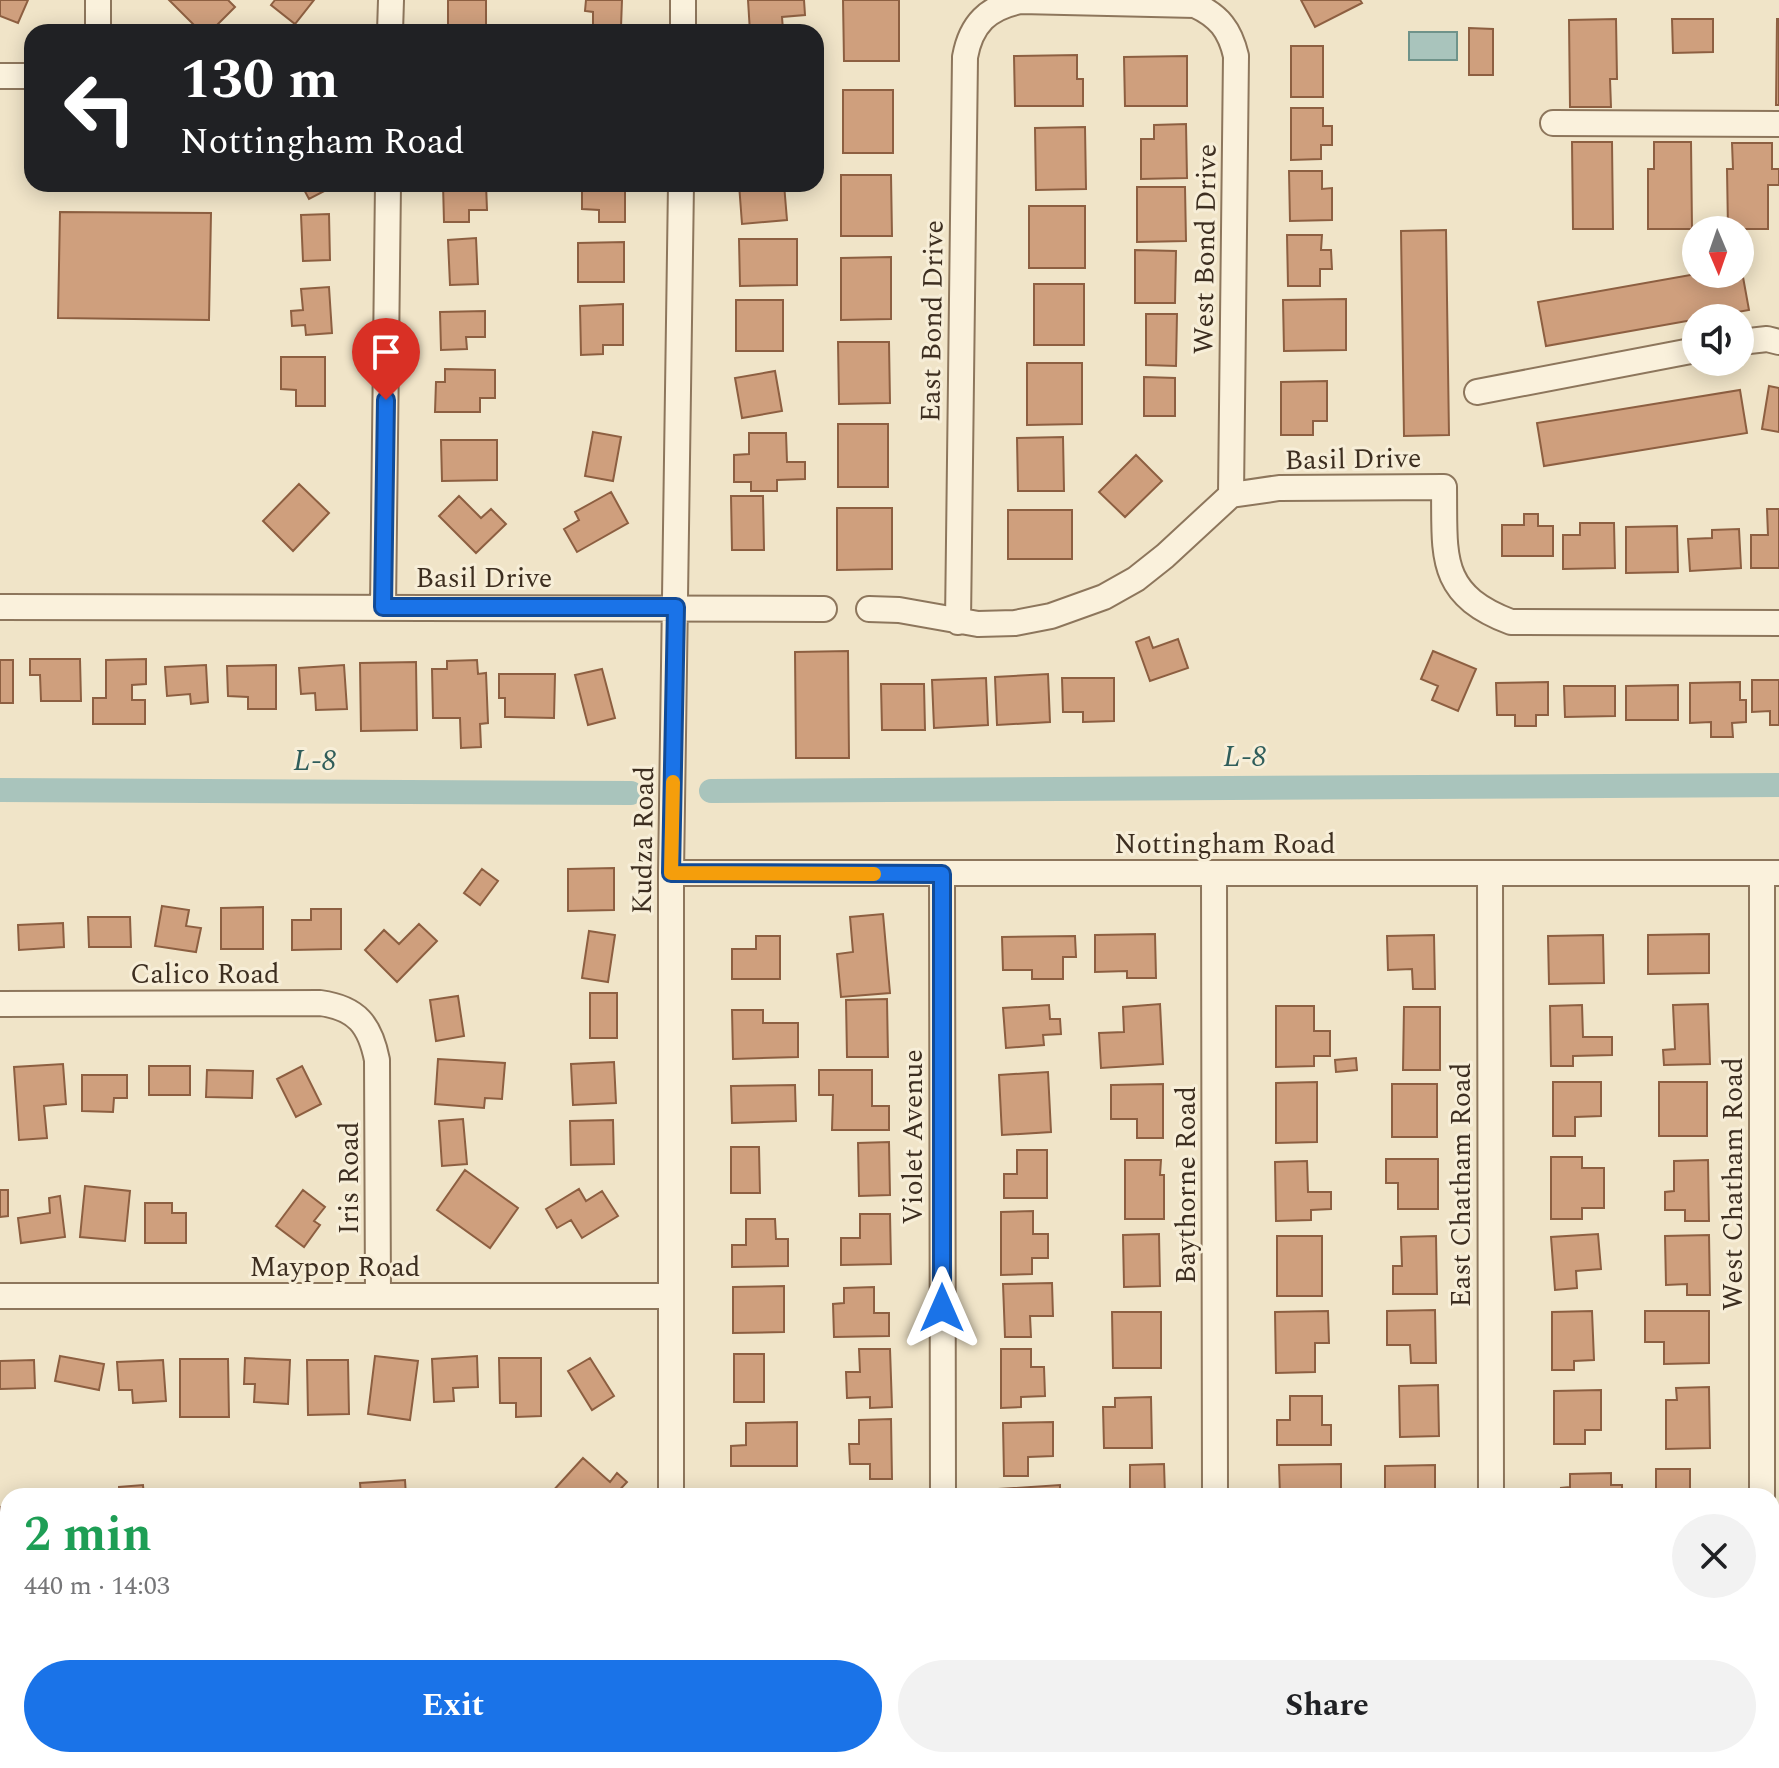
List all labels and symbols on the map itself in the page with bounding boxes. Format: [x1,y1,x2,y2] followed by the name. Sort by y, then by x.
[1182,143,1229,355] street label: West Bond Drive
[1682,216,1754,288] north arrow
[909,220,956,422] street label: East Bond Drive
[352,318,420,400] pin
[1284,437,1422,482] street label: Basil Drive
[416,557,552,600] street label: Basil Drive
[1223,734,1267,780] water label: L-8
[293,738,337,784] water label: L-8
[621,766,666,914] street label: Kudza Road
[1114,823,1336,866] street label: Nottingham Road
[130,953,280,996] street label: Calico Road
[892,1049,935,1225] street label: Violet Avenue
[1712,1057,1755,1311] street label: West Chatham Road
[1440,1063,1483,1307] street label: East Chatham Road
[1165,1086,1208,1284] street label: Baythorne Road
[328,1121,371,1235] street label: Iris Road
[250,1246,420,1289] street label: Maypop Road
[900,1266,984,1350] position arrow

